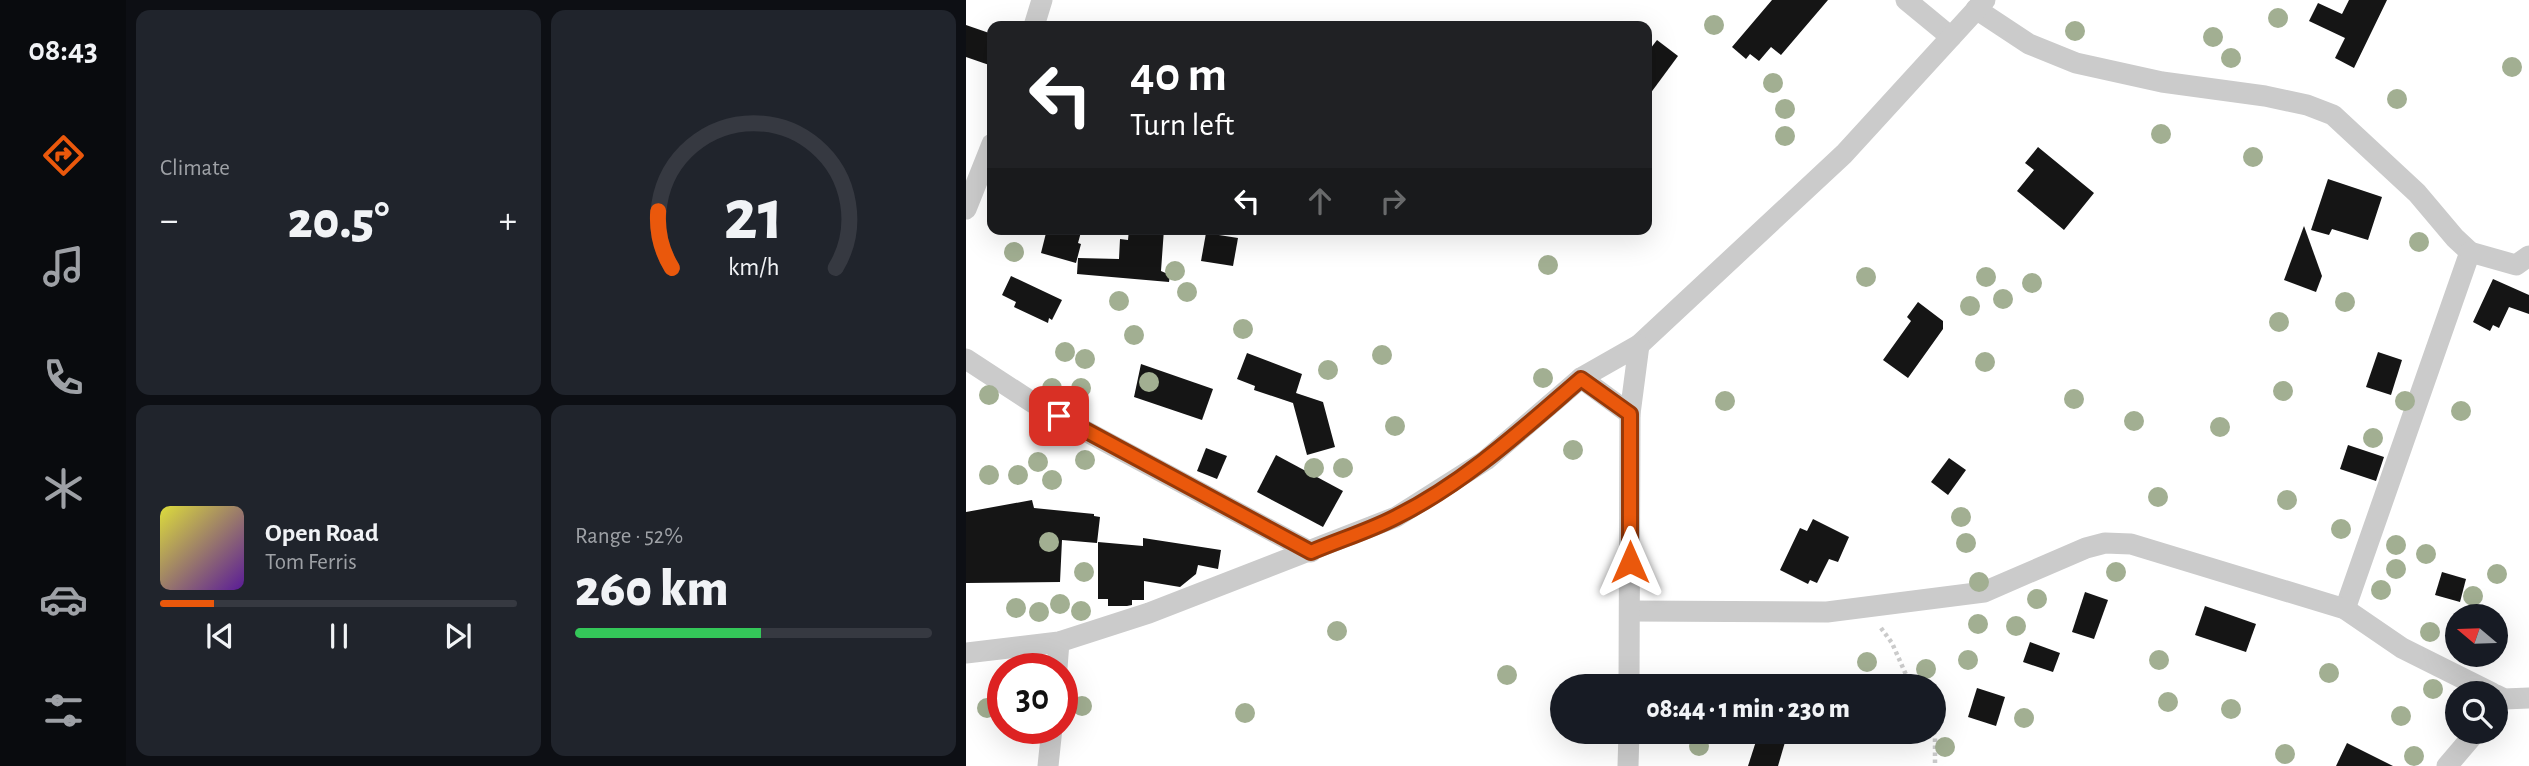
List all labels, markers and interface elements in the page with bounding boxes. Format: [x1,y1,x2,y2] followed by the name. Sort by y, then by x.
[28,34,98,66] text: 08:43
[1015,49,1106,140] icon: left
[1130,51,1227,100] text: 40 m
[1130,109,1234,141] text: Turn left
[39,131,88,180] icon: directions
[160,157,230,180] text: Climate
[723,181,784,254] text: 21
[1228,182,1266,220] icon: left
[1301,182,1339,220] icon: ahead
[1374,182,1412,220] icon: right
[288,195,389,247] text: 20.5°
[160,202,178,240] text: −
[499,202,517,240] text: +
[39,242,88,291] icon: music
[728,255,779,280] text: km/h
[39,353,88,402] icon: phone
[1029,386,1089,446] pin
[1040,397,1078,435] icon: arrive
[39,464,88,513] icon: climate
[265,520,379,546] text: Open Road
[575,525,683,548] text: Range · 52%
[1593,525,1667,599] position arrow
[265,551,357,574] text: Tom Ferris
[575,563,729,615] text: 260 km
[39,575,88,624] icon: car
[2445,604,2508,667] north arrow
[2445,604,2508,744] map controls
[201,617,239,655] icon: previous
[320,617,358,655] icon: pause
[439,617,477,655] icon: next
[987,653,1078,744] speed limit sign: 30
[2445,681,2508,744] button: search
[39,686,88,735] icon: filters
[1646,696,1850,722] text: 08:44 · 1 min · 230 m

